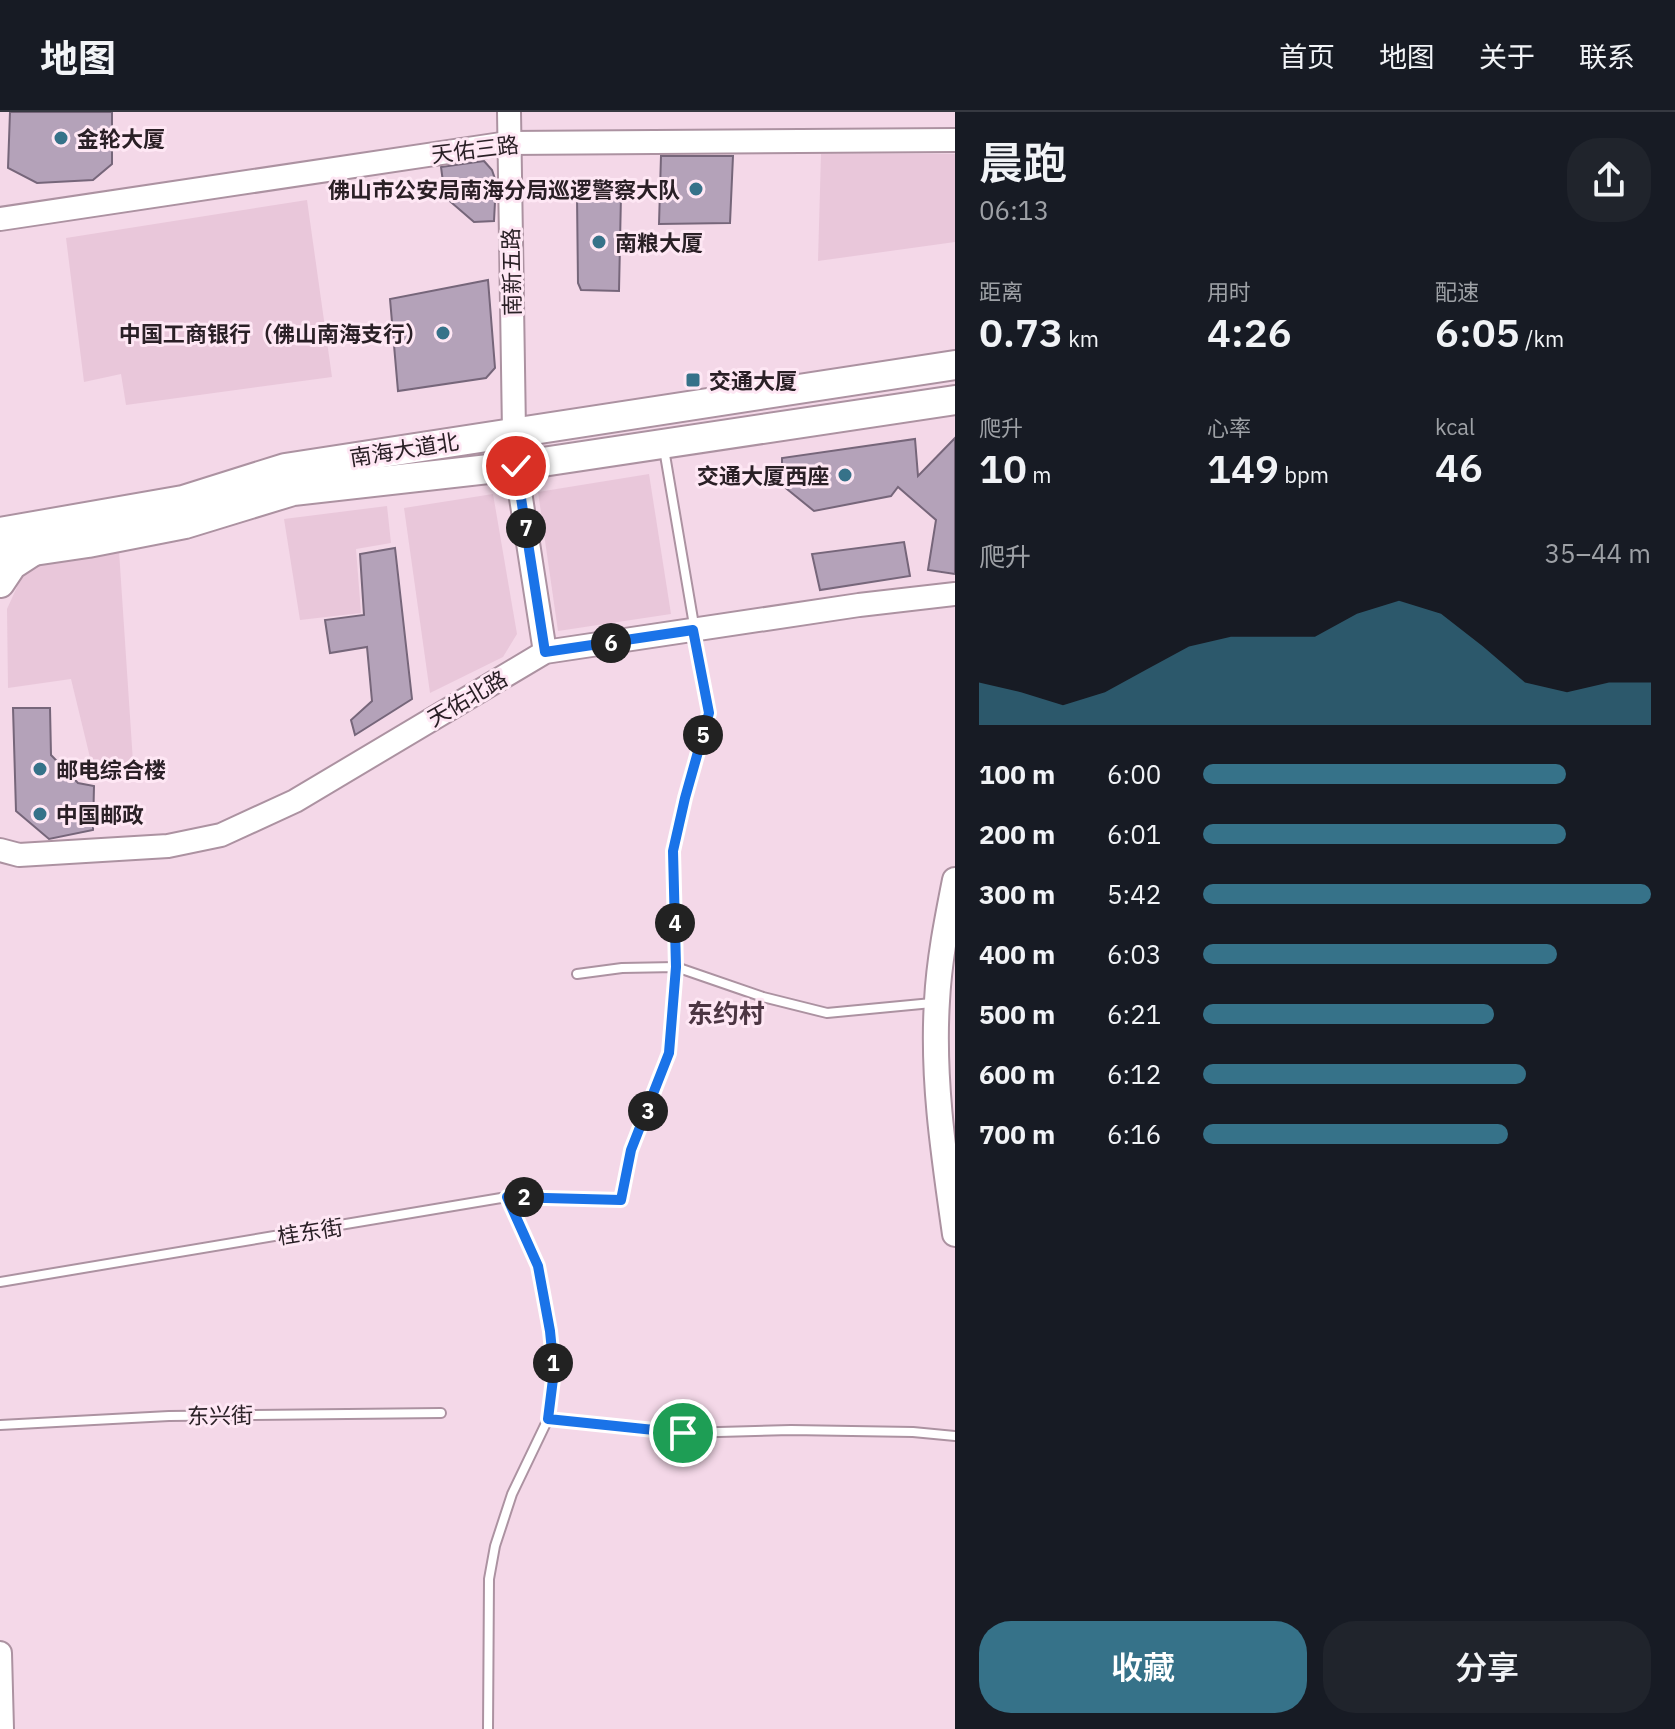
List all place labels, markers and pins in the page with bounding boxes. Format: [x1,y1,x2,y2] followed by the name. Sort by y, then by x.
[77,124,165,153] place label: 金轮大厦
[52,129,70,147] marker: 金轮大厦
[328,175,680,204] place label: 佛山市公安局南海分局巡逻警察大队
[687,180,705,198] marker: 佛山市公安局南海分局巡逻警察大队
[615,228,703,257] place label: 南粮大厦
[590,233,608,251] marker: 南粮大厦
[119,319,427,348] place label: 中国工商银行（佛山南海支行）
[434,324,452,342] marker: 中国工商银行（佛山南海支行）
[709,366,797,395] place label: 交通大厦
[684,371,702,389] marker: 交通大厦
[482,432,550,500] pin
[697,461,829,490] place label: 交通大厦西座
[836,466,854,484] marker: 交通大厦西座
[506,508,546,548] pin: 7
[591,623,631,663] pin: 6
[683,715,723,755] pin: 5
[56,755,166,784] place label: 邮电综合楼
[31,760,49,778] marker: 邮电综合楼
[56,800,144,829] place label: 中国邮政
[31,805,49,823] marker: 中国邮政
[655,903,695,943] pin: 4
[628,1091,668,1131] pin: 3
[504,1177,544,1217] pin: 2
[533,1343,573,1383] pin: 1
[649,1399,717,1467] pin

